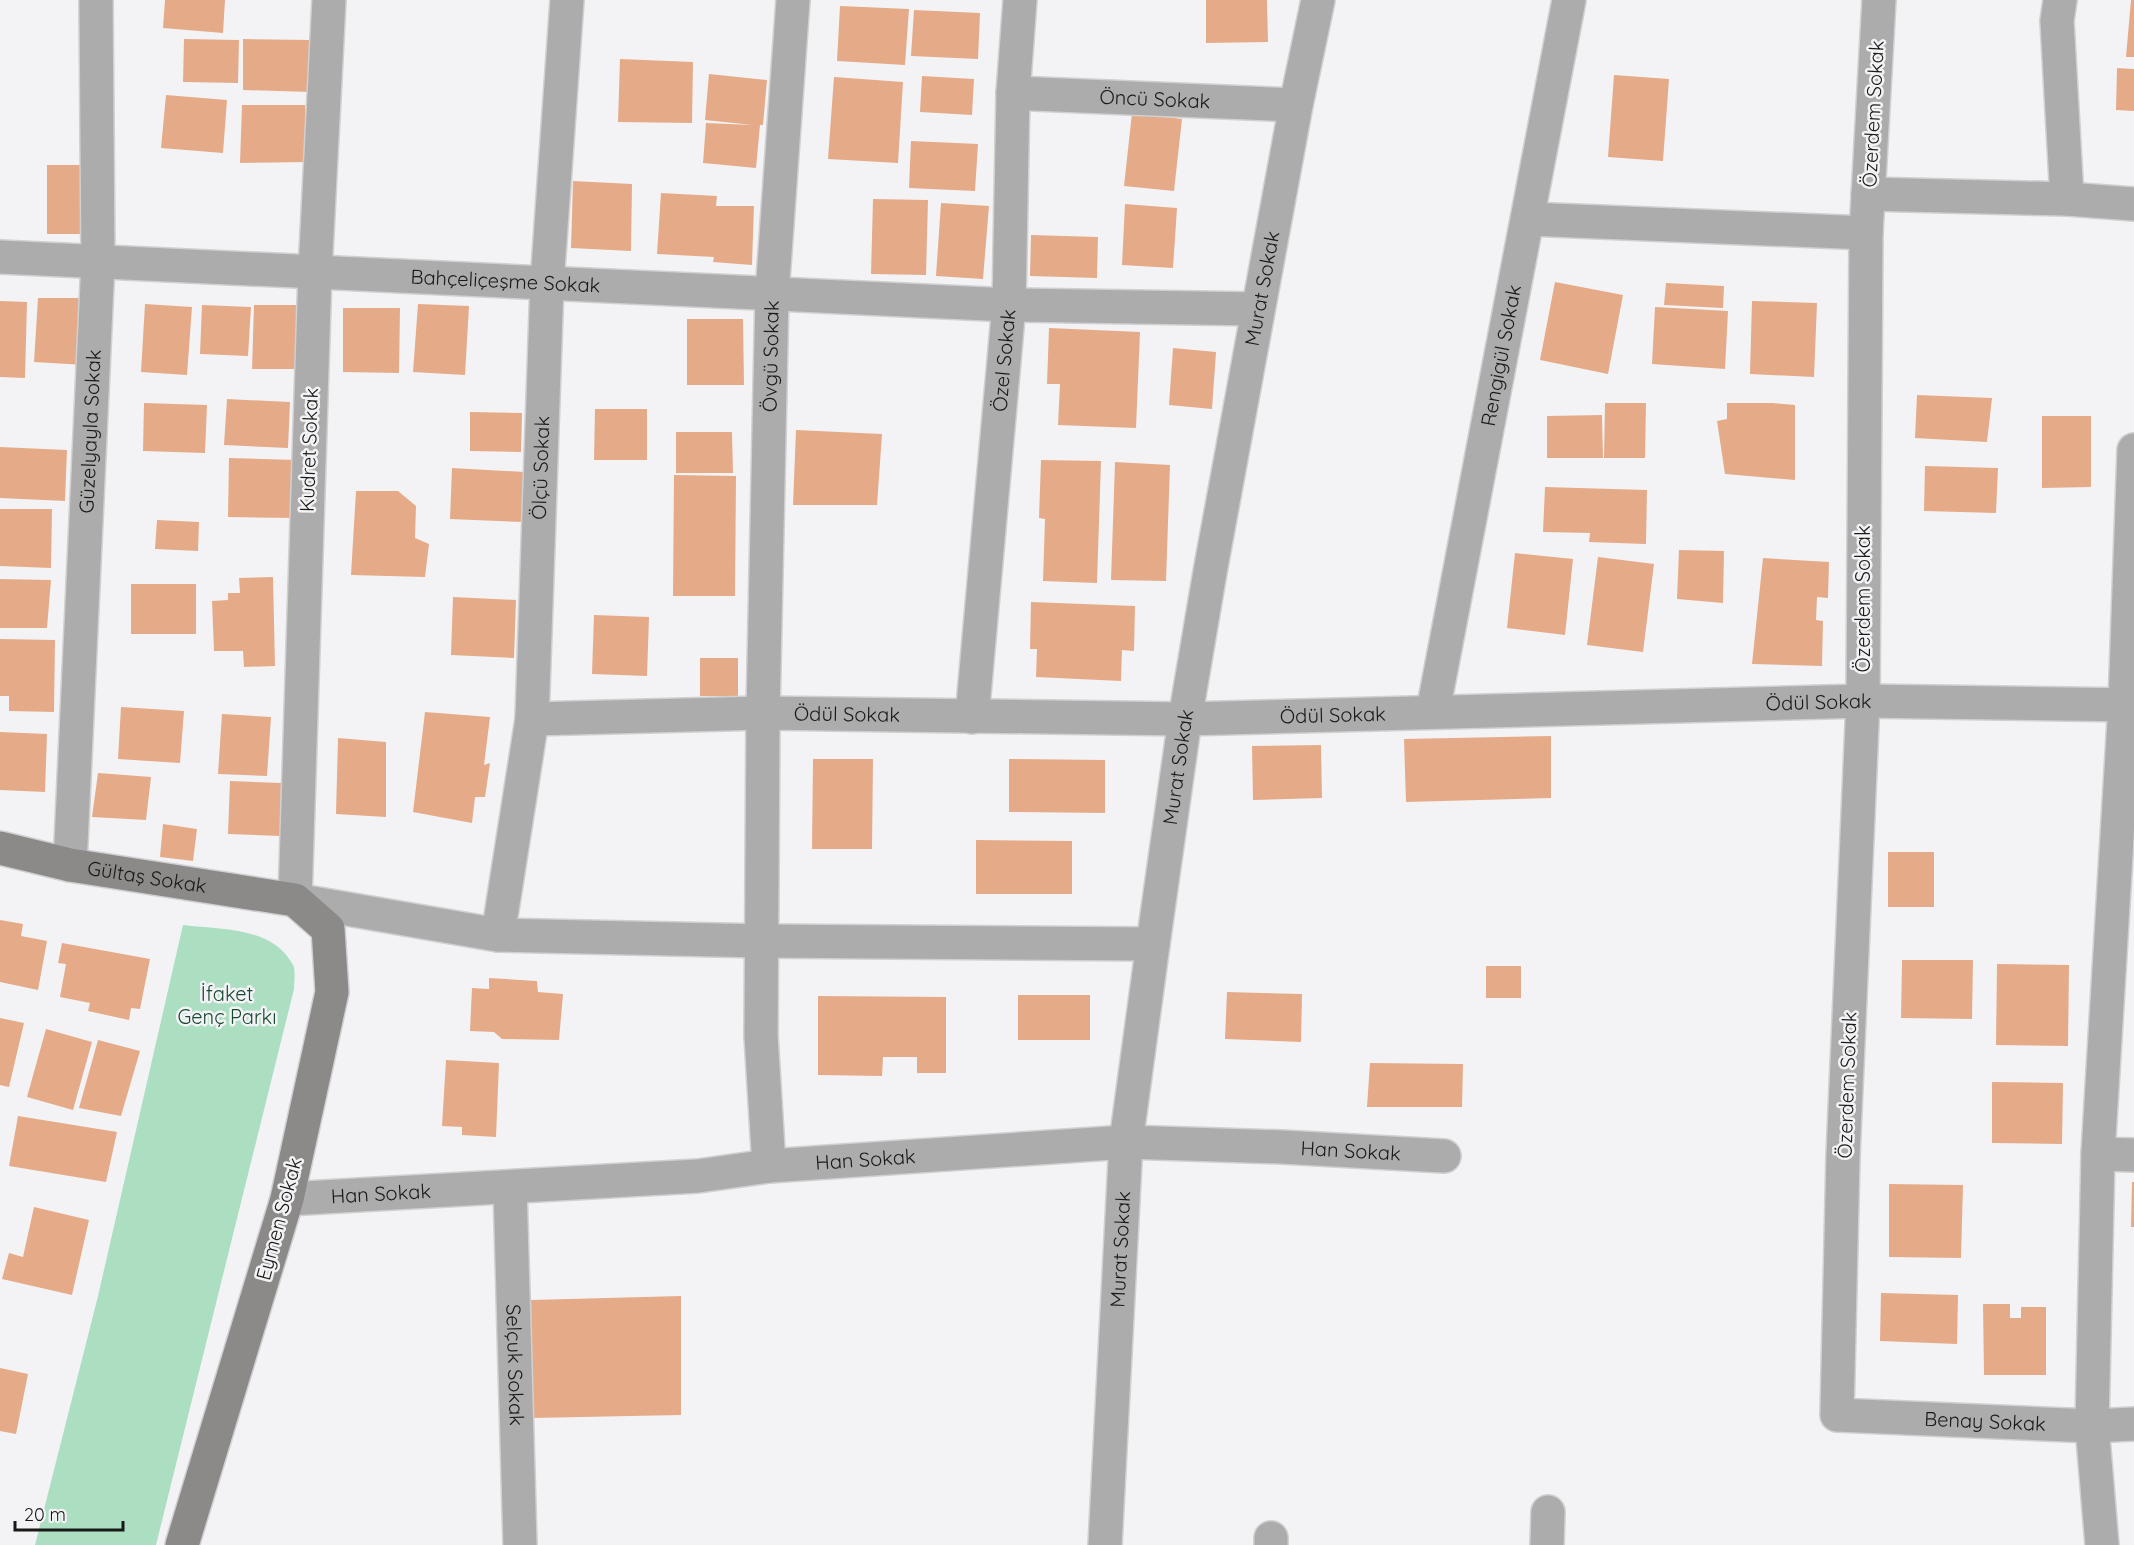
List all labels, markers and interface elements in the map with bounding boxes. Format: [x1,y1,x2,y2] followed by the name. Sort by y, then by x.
[1856,40,1889,188] street label: Özerdem Sokak
[1099,84,1211,113] street label: Öncü Sokak
[1239,229,1285,348] street label: Murat Sokak
[410,264,601,298] street label: Bahçeliçeşme Sokak
[1475,283,1526,428] street label: Rengigül Sokak
[756,300,784,412] street label: Övgü Sokak
[986,308,1021,413] street label: Özel Sokak
[73,349,106,514] street label: Güzelyayla Sokak
[294,387,323,513] street label: Kudret Sokak
[526,415,554,520] street label: Ölçü Sokak
[1850,525,1875,673] street label: Özerdem Sokak
[1765,688,1872,716] street label: Ödül Sokak
[794,700,900,727] street label: Ödül Sokak
[1279,701,1386,728] street label: Ödül Sokak
[1157,707,1198,827] street label: Murat Sokak
[86,855,209,898] street label: Gültaş Sokak
[177,981,277,1029] park label: İfaket Genç Parkı
[1831,1011,1862,1159] street label: Özerdem Sokak
[1300,1135,1401,1166] street label: Han Sokak
[814,1143,916,1175] street label: Han Sokak
[250,1155,307,1283] street label: Eymen Sokak
[330,1178,432,1209] street label: Han Sokak
[1104,1191,1135,1308] street label: Murat Sokak
[501,1304,530,1426] street label: Selçuk Sokak
[1924,1406,2046,1436] street label: Benay Sokak
[15,1494,123,1532] scale bar
[24,1503,66,1526] text: 20 m

